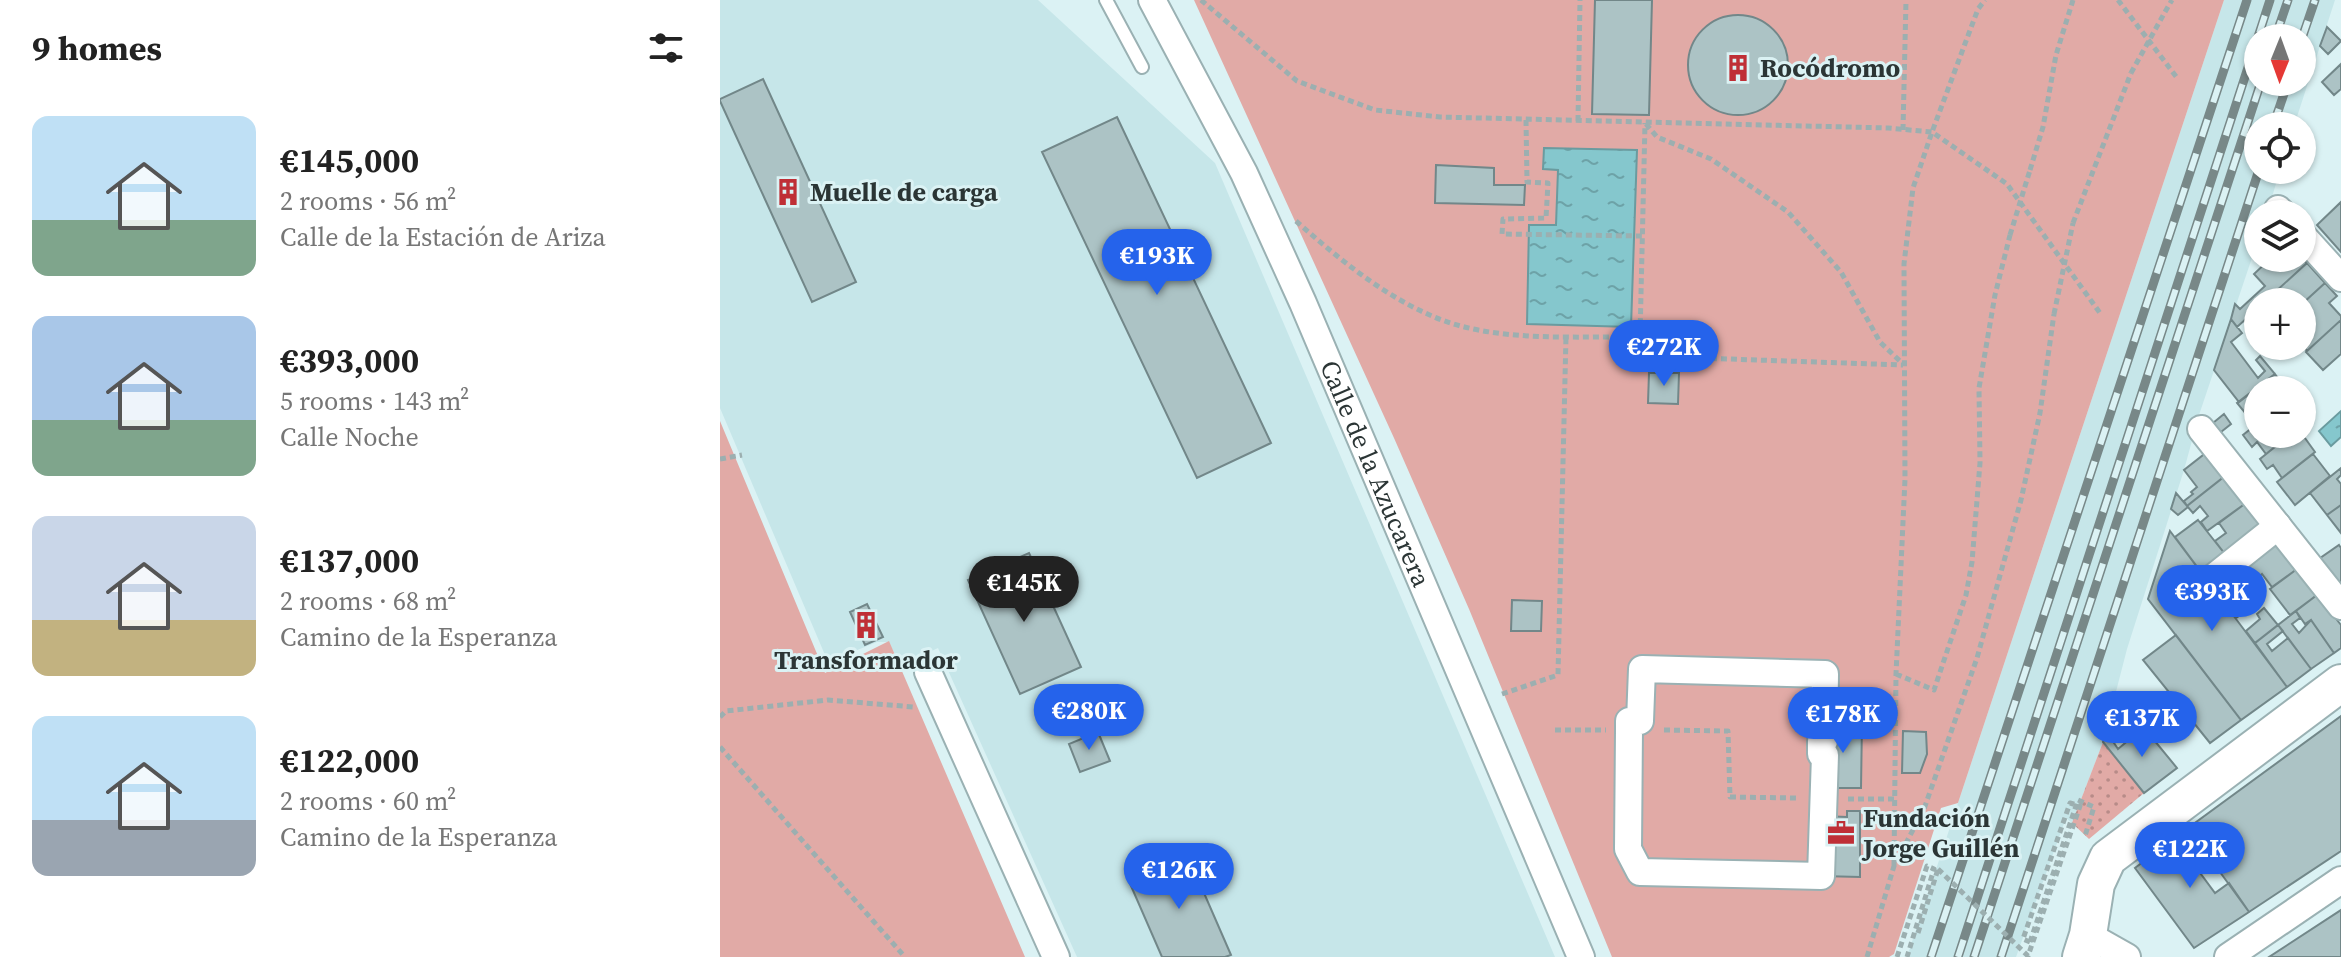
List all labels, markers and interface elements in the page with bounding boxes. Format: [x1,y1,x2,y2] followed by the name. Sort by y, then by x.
[2244,24,2316,96] north arrow
[2244,24,2316,448] map controls
[32,25,162,71] text: 9 homes
[644,26,688,70] icon: filters
[1760,50,1900,86] place label: Rocódromo
[1723,53,1753,83] building icon: Rocódromo
[2244,112,2316,184] button: locate
[280,137,419,183] text: €145,000
[96,148,192,244] icon: home
[810,174,998,210] place label: Muelle de carga
[773,177,803,207] building icon: Muelle de carga
[280,183,456,219] text: 2 rooms · 56 m²
[2244,200,2316,272] button: layers
[280,219,606,255] text: Calle de la Estación de Ariza
[1101,229,1213,297] pin: €193K
[1120,237,1194,273] text: €193K
[2244,288,2316,360] button: +
[1608,320,1720,388] pin: €272K
[1627,328,1701,364] text: €272K
[280,337,419,383] text: €393,000
[96,348,192,444] icon: home
[1311,355,1440,593] street label: Calle de la Azucarera
[2244,376,2316,448] button: −
[280,383,469,419] text: 5 rooms · 143 m²
[280,419,419,455] text: Calle Noche
[280,537,419,583] text: €137,000
[96,548,192,644] icon: home
[968,556,1080,624] pin: €145K
[987,564,1061,600] text: €145K
[2156,565,2268,633] pin: €393K
[2175,573,2249,609] text: €393K
[280,583,456,619] text: 2 rooms · 68 m²
[851,610,881,640] building icon: Transformador
[280,619,557,655] text: Camino de la Esperanza
[774,642,959,678] place label: Transformador
[1033,684,1145,752] pin: €280K
[1787,687,1899,755] pin: €178K
[2086,691,2198,759] pin: €137K
[1052,692,1126,728] text: €280K
[1806,695,1880,731] text: €178K
[2105,699,2179,735] text: €137K
[280,737,419,783] text: €122,000
[96,748,192,844] icon: home
[280,783,456,819] text: 2 rooms · 60 m²
[1861,800,2019,866] place label: Fundación Jorge Guillén
[1826,818,1856,848] office icon: Fundación Jorge Guillén
[280,819,557,855] text: Camino de la Esperanza
[2134,822,2246,890] pin: €122K
[2153,830,2227,866] text: €122K
[1123,843,1235,911] pin: €126K
[1142,851,1216,887] text: €126K

